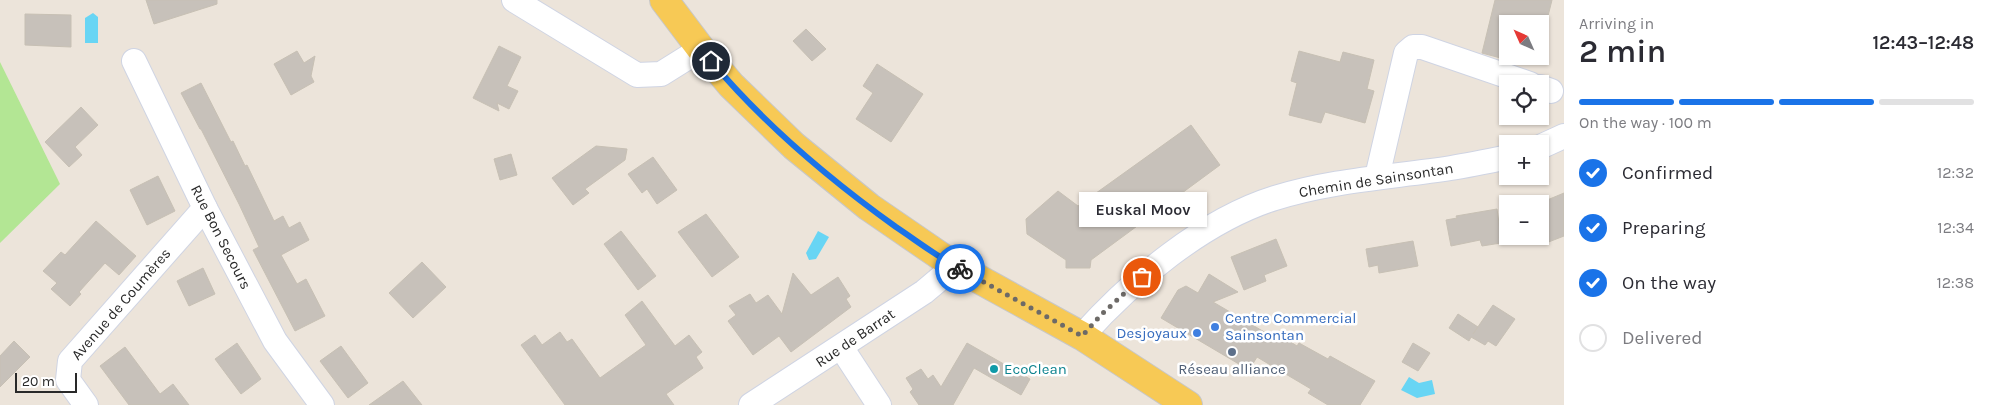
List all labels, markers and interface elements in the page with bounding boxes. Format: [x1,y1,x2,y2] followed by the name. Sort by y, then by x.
[1579,14,1654,33] text: Arriving in
[1499,15,1549,65] north arrow
[1499,15,1549,245] map controls
[1872,32,1974,54] text: 12:43–12:48
[1579,33,1666,70] text: 2 min
[690,40,732,82] pin
[697,47,725,75] icon: home
[1499,75,1549,125] button: locate
[1579,113,1712,132] text: On the way · 100 m
[1499,135,1549,185] button: +
[1297,159,1455,201] street label: Chemin de Sainsontan
[1579,159,1607,187] icon: check
[1622,162,1713,184] text: Confirmed
[1937,163,1974,182] text: 12:32
[187,182,255,292] street label: Rue Bon Secours
[1078,192,1206,227] callout: Euskal Moov
[1499,195,1549,245] button: −
[1096,200,1190,219] text: Euskal Moov
[1579,214,1607,242] icon: check
[1622,217,1705,239] text: Preparing
[1937,218,1974,237] text: 12:34
[68,244,174,364] street label: Avenue de Coumères
[935,244,985,294] courier
[946,255,974,283] icon: bike
[1121,256,1163,298] pin
[1128,263,1156,291] icon: bag
[1579,269,1607,297] icon: check
[1622,272,1716,294] text: On the way
[1936,273,1974,292] text: 12:38
[812,305,898,371] street label: Rue de Barrat
[1225,309,1357,344] place label: Centre Commercial Sainsontan
[1209,321,1221,333] marker: Centre Commercial Sainsontan
[1117,324,1187,342] place label: Desjoyaux
[1191,327,1203,339] marker: Desjoyaux
[1622,327,1702,349] text: Delivered
[1226,346,1238,358] marker: Réseau alliance
[1004,360,1067,378] place label: EcoClean
[1178,360,1286,378] place label: Réseau alliance
[988,363,1000,375] marker: EcoClean
[15,370,78,393] scale bar
[22,373,55,390] text: 20 m

